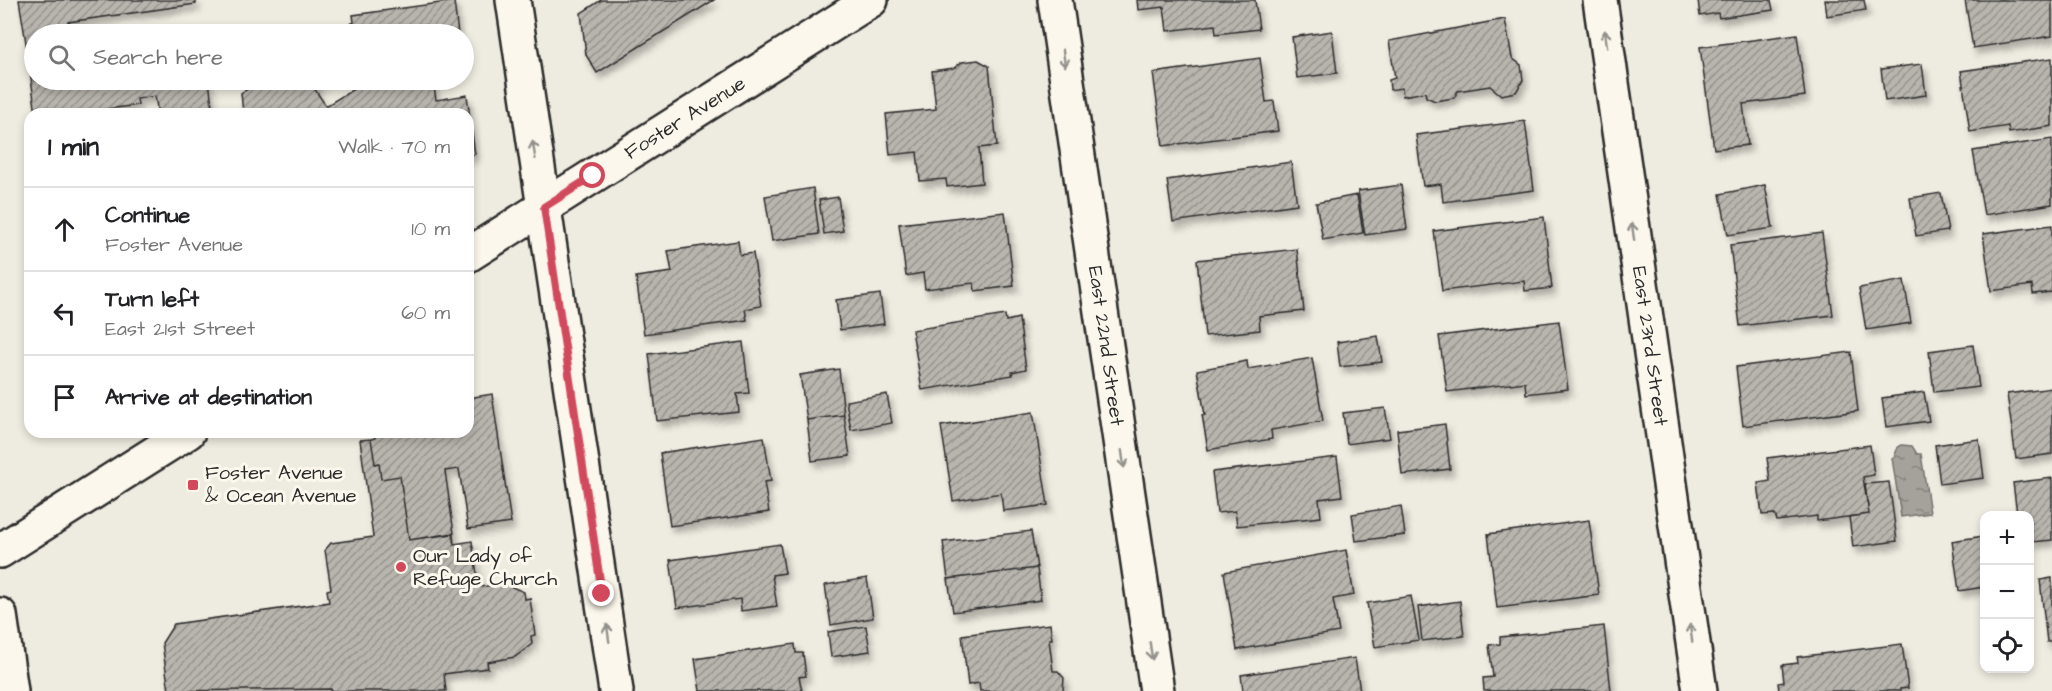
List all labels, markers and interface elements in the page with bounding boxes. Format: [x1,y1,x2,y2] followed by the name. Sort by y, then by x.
[24,24,474,90] search box
[1600,30,1611,50] one-way arrow
[45,41,78,74] icon: search
[93,42,223,73] text: Search here
[1058,47,1069,67] one-way arrow
[619,69,751,166] street label: Foster Avenue
[48,129,99,165] text: 1 min
[338,133,450,161] text: Walk · 70 m
[529,140,540,160] one-way arrow
[579,162,605,188] route start
[105,200,190,231] text: Continue
[48,213,81,246] icon: ahead
[411,215,450,243] text: 10 m
[1628,223,1639,243] one-way arrow
[105,231,243,259] text: Foster Avenue
[1081,264,1131,428] street label: East 22nd Street
[1625,264,1675,428] street label: East 23rd Street
[105,284,199,315] text: Turn left
[48,297,81,330] icon: left
[401,299,450,327] text: 60 m
[105,315,255,343] text: East 21st Street
[48,381,81,414] icon: arrive
[105,382,312,413] text: Arrive at destination
[1117,448,1128,468] one-way arrow
[205,459,357,510] place label: Foster Avenue & Ocean Avenue
[186,478,200,492] marker: Foster Avenue & Ocean Avenue
[1980,511,2034,673] map controls
[1980,511,2034,565] button: +
[413,542,557,594] place label: Our Lady of Refuge Church
[394,560,408,574] marker: Our Lady of Refuge Church
[1980,565,2034,619] button: −
[588,580,614,606] route end
[1980,619,2034,673] button: locate
[602,624,613,643] one-way arrow
[1686,624,1697,643] one-way arrow
[1146,641,1157,661] one-way arrow

